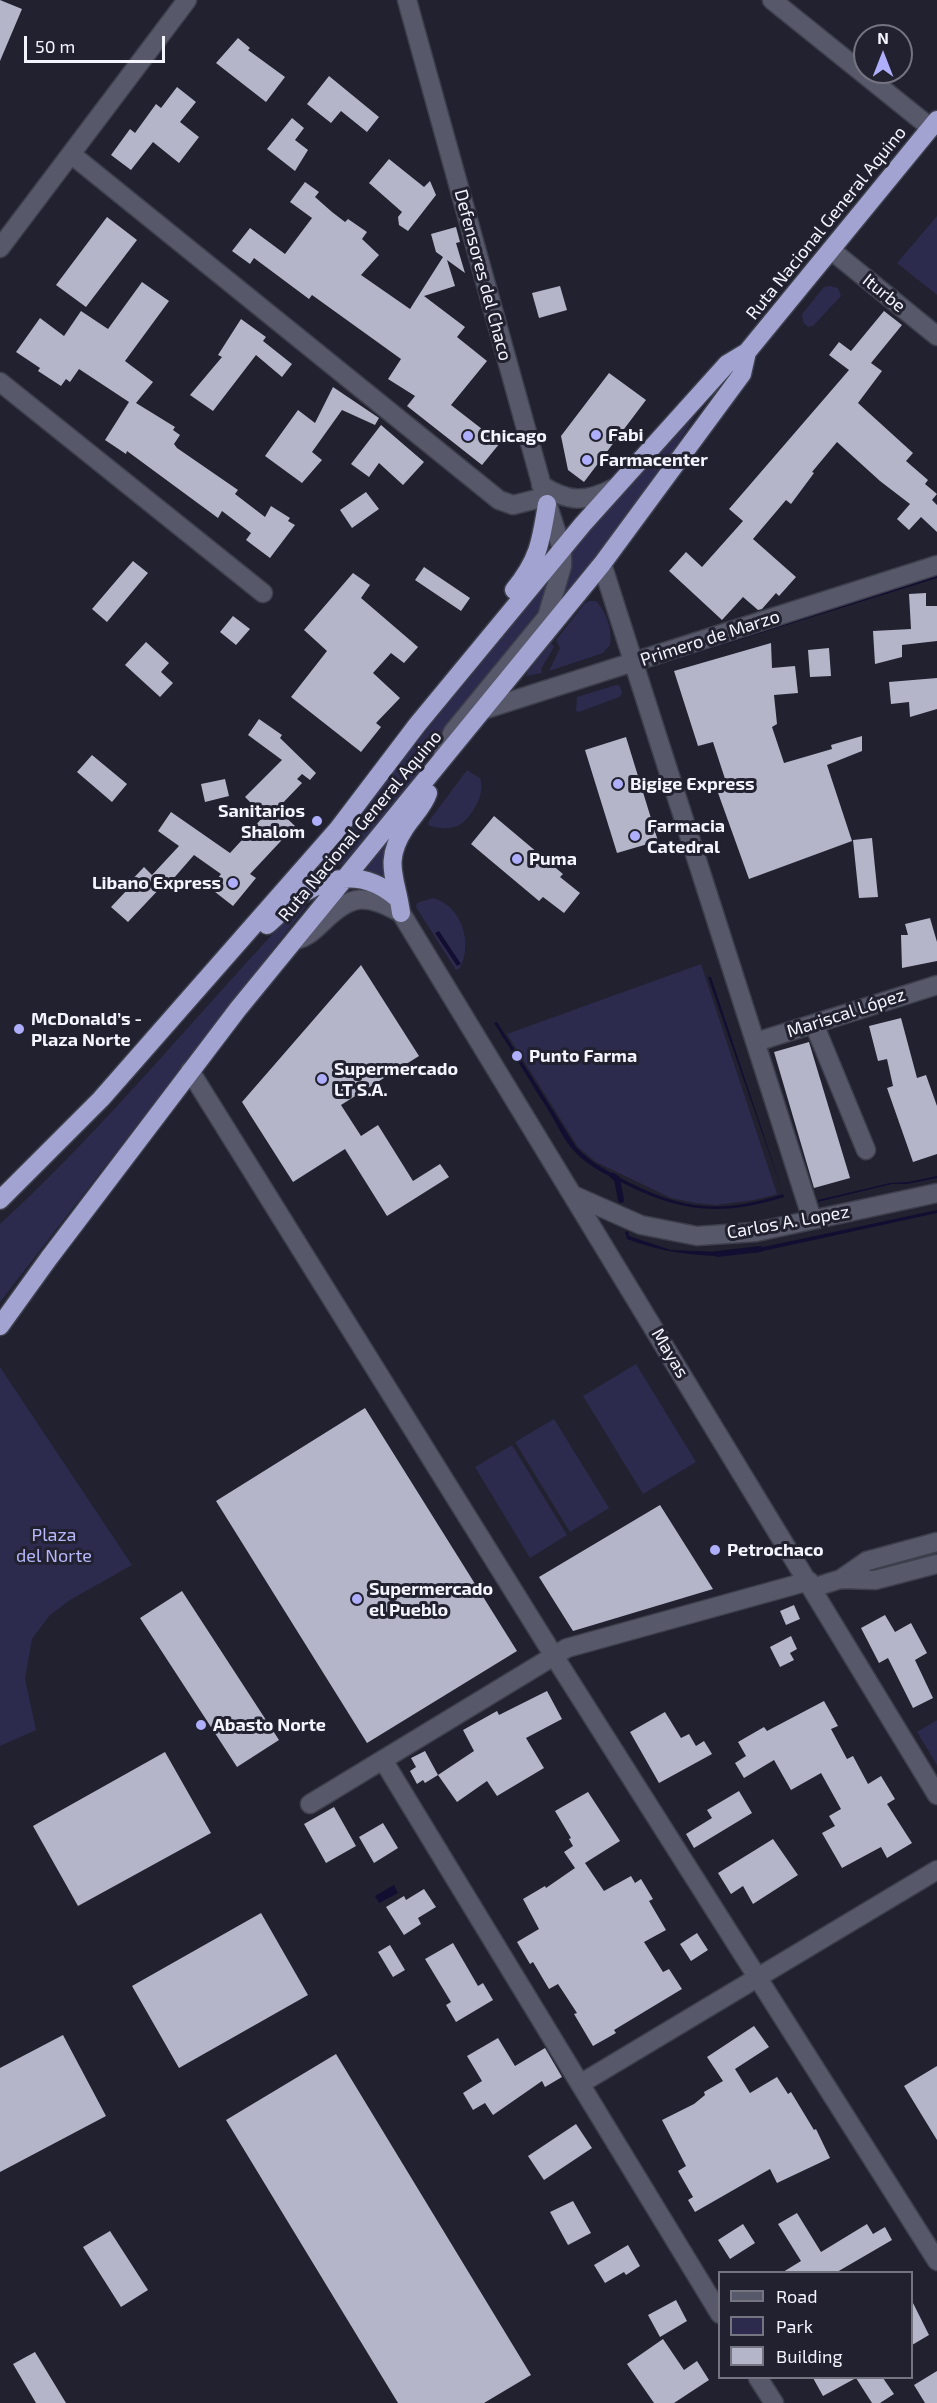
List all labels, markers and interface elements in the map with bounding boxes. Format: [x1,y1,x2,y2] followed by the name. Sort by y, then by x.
[27,24,168,62] scale bar
[853,24,913,84] north arrow
[877,28,889,47] text: N
[35,35,75,57] text: 50 m
[741,122,911,324] street label: Ruta Nacional General Aquino
[450,187,516,363] street label: Defensores del Chaco
[858,269,910,317] street label: Iturbe
[608,424,644,446] place label: Fabi
[480,425,547,447] place label: Chicago
[589,428,603,442] marker: Fabi
[461,429,475,443] marker: Chicago
[599,449,708,471] place label: Farmacenter
[580,453,594,467] marker: Farmacenter
[638,605,782,671] street label: Primero de Marzo
[274,726,446,926] street label: Ruta Nacional General Aquino
[630,773,755,795] place label: Bigige Express
[611,777,625,791] marker: Bigige Express
[218,800,305,842] place label: Sanitarios Shalom
[310,814,324,828] marker: Sanitarios Shalom
[647,815,725,858] place label: Farmacia Catedral
[628,829,642,843] marker: Farmacia Catedral
[529,848,577,870] place label: Puma
[510,852,524,866] marker: Puma
[92,872,221,894] place label: Libano Express
[226,876,240,890] marker: Libano Express
[784,984,908,1042] street label: Mariscal López
[31,1008,142,1050] place label: McDonald’s - Plaza Norte
[12,1022,26,1036] marker: McDonald’s - Plaza Norte
[529,1045,637,1067] place label: Punto Farma
[510,1049,524,1063] marker: Punto Farma
[334,1058,458,1100] place label: Supermercado LT S.A.
[315,1072,329,1086] marker: Supermercado LT S.A.
[725,1201,851,1243] street label: Carlos A. Lopez
[647,1324,693,1382] street label: Mayas
[16,1524,92,1567] park label: Plaza del Norte
[727,1539,824,1561] place label: Petrochaco
[708,1543,722,1557] marker: Petrochaco
[369,1578,493,1620] place label: Supermercado el Pueblo
[350,1592,364,1606] marker: Supermercado el Pueblo
[213,1714,326,1736] place label: Abasto Norte
[194,1718,208,1732] marker: Abasto Norte
[718,2271,913,2379] legend
[776,2285,817,2307] text: Road
[776,2315,813,2337] text: Park
[776,2345,843,2367] text: Building

